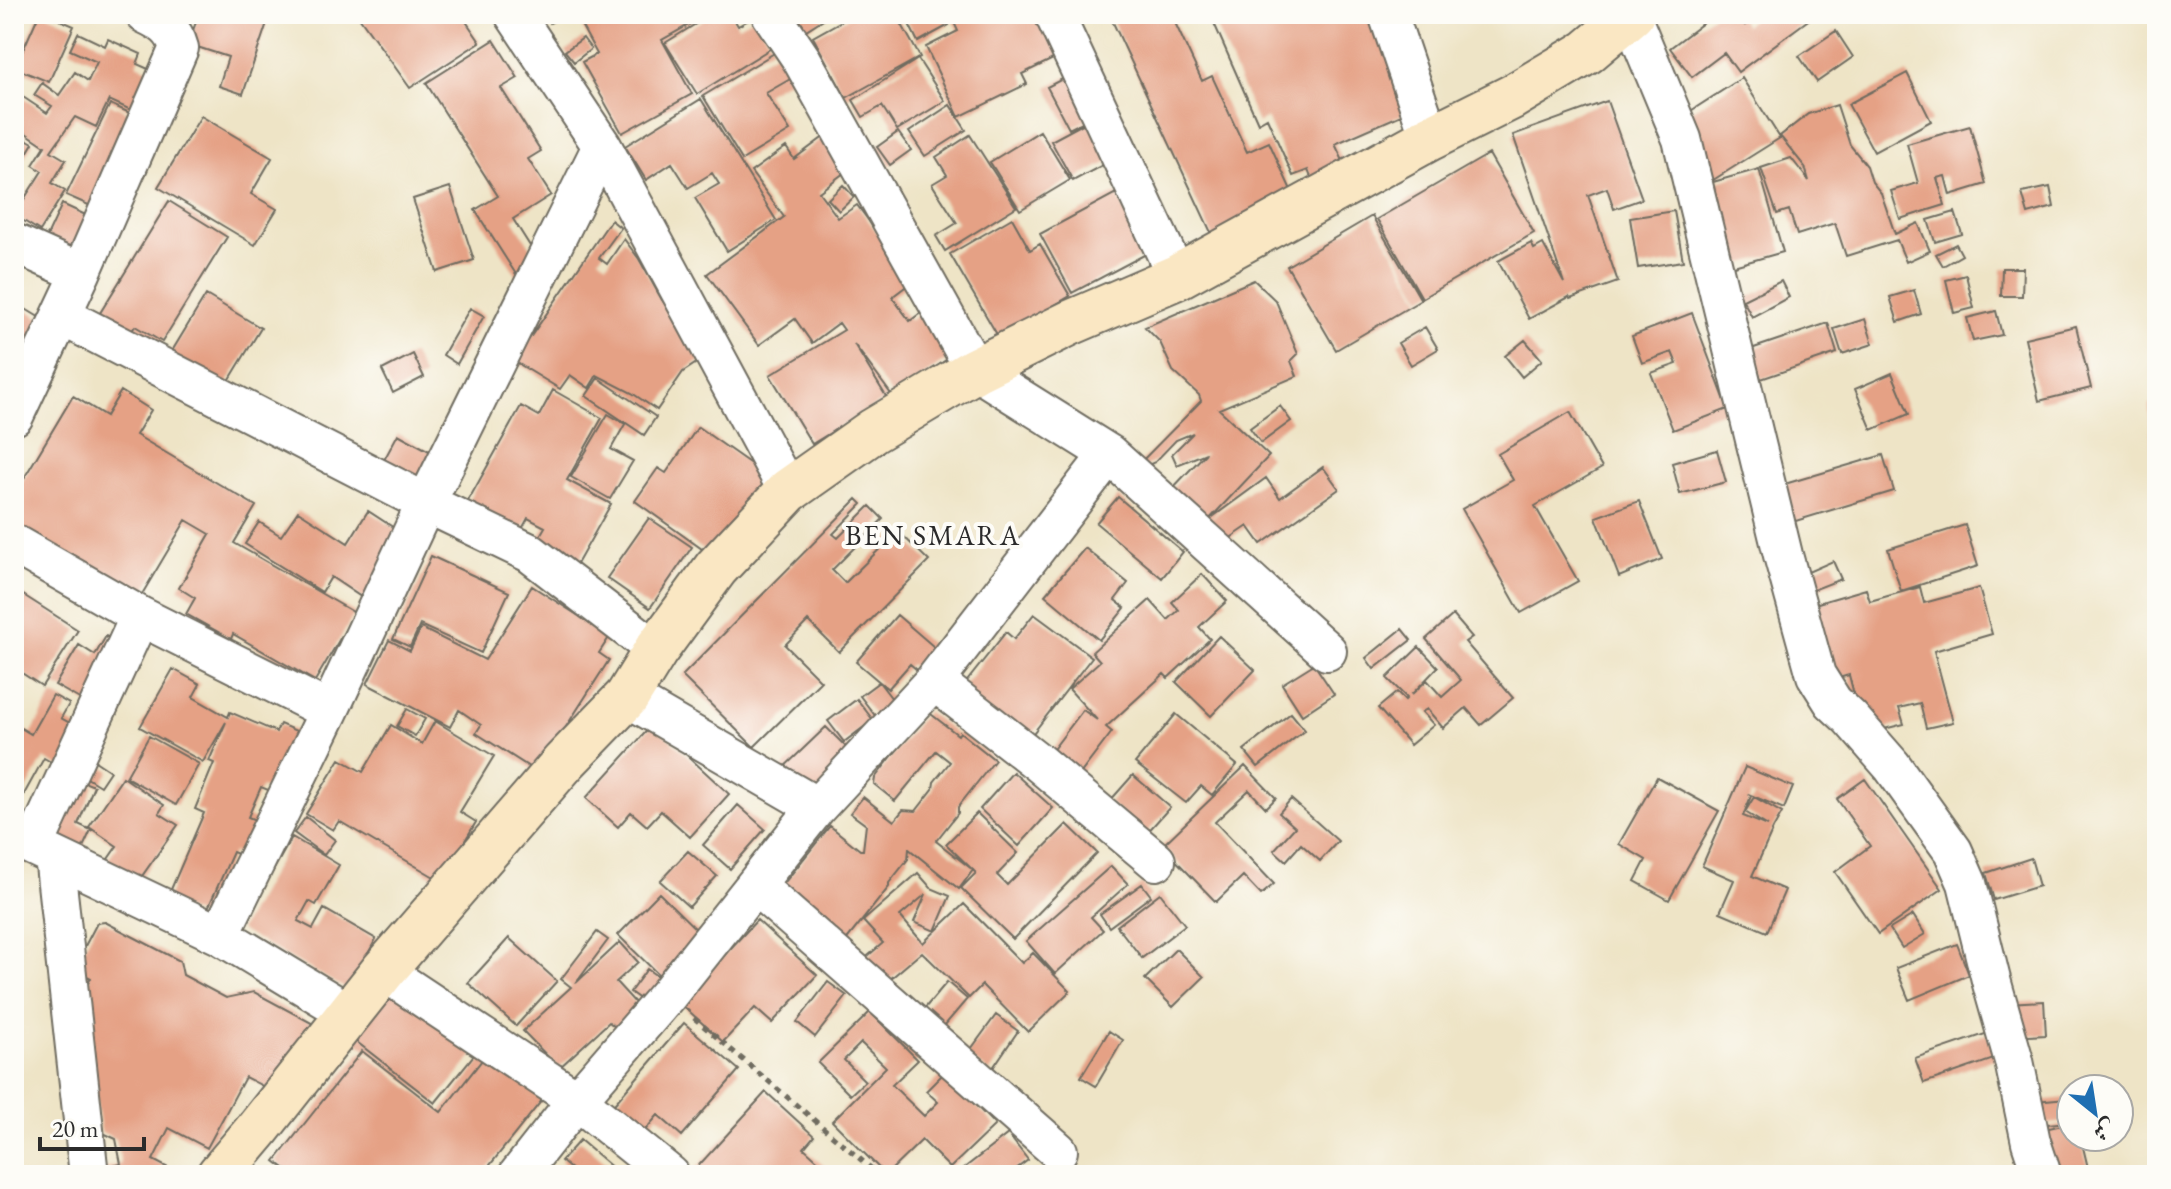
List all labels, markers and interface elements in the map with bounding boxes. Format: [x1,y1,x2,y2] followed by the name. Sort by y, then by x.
[845,517,1021,553] district label: BEN SMARA
[2055,1073,2135,1153] north arrow
[40,1101,144,1151] scale bar
[2088,1112,2121,1148] text: ش
[52,1113,99,1144] text: 20 m

